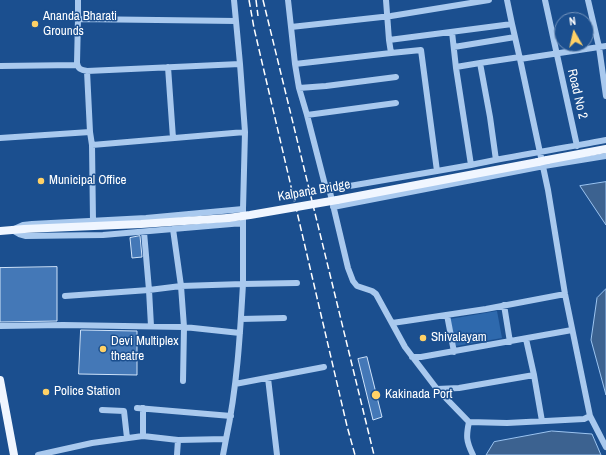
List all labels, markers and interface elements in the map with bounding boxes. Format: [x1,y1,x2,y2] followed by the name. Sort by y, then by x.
[43,9,117,40] place label: Ananda Bharati Grounds
[554,12,594,52] north arrow
[568,14,577,28] text: N
[30,19,40,29] marker: Ananda Bharati Grounds
[564,67,590,121] street label: Road No 2
[49,173,126,189] place label: Municipal Office
[36,176,46,186] marker: Municipal Office
[276,177,352,205] street label: Kalpana Bridge
[431,330,487,346] place label: Shivalayam
[418,333,428,343] marker: Shivalayam
[111,334,179,365] place label: Devi Multiplex theatre
[98,344,108,354] marker: Devi Multiplex theatre
[54,384,120,400] place label: Police Station
[41,387,51,397] marker: Police Station
[385,387,453,403] place label: Kakinada Port
[370,389,382,401] marker: Kakinada Port

